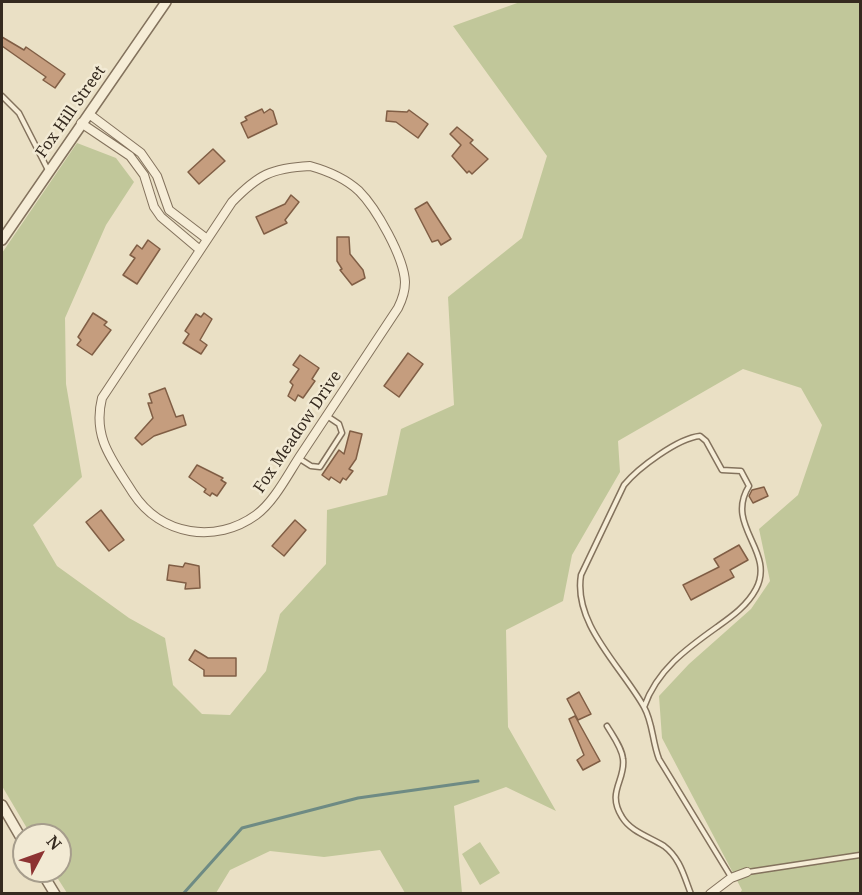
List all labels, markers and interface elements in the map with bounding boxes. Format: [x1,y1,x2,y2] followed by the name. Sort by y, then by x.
[32,62,110,162] street label: Fox Hill Street
[250,367,346,497] street label: Fox Meadow Drive
[12,823,72,883] north arrow
[42,831,67,854] text: N

